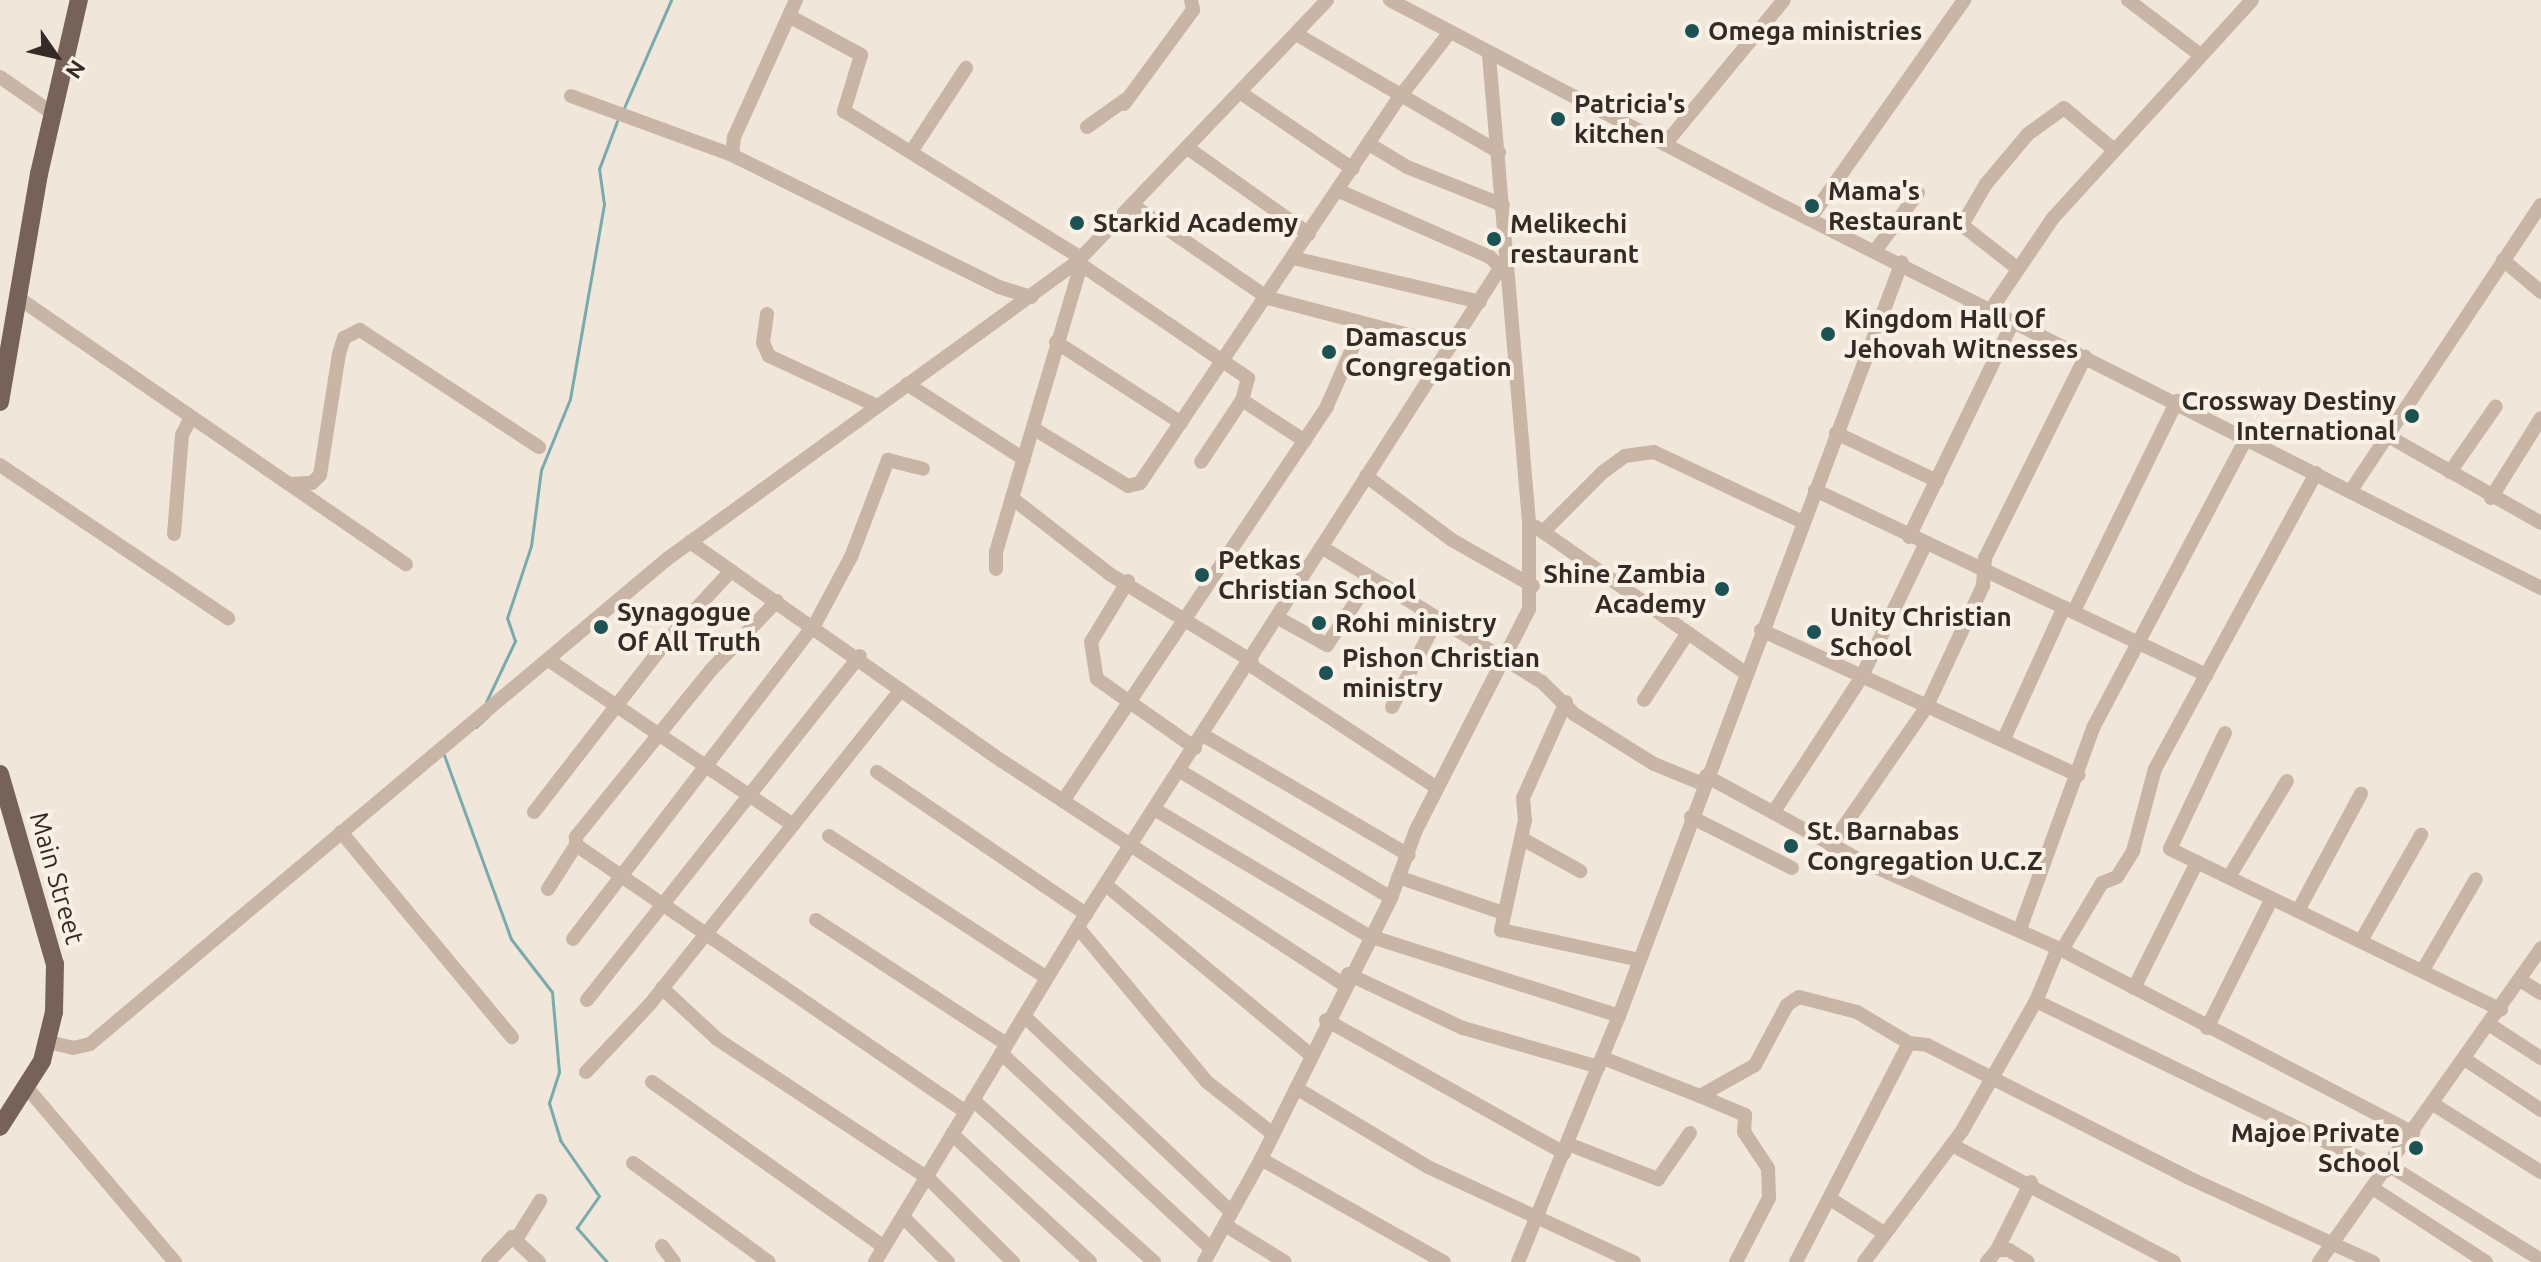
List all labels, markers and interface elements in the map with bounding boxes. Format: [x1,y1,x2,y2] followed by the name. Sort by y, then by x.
[1708,15,1922,47] place label: Omega ministries
[16,16,96,96] north arrow
[1683,22,1701,40] marker: Omega ministries
[61,56,91,83] text: N
[1574,88,1686,150] place label: Patricia's kitchen
[1549,110,1567,128] marker: Patricia's kitchen
[1828,175,1963,236] place label: Mama's Restaurant
[1803,197,1821,215] marker: Mama's Restaurant
[1093,207,1298,239] place label: Starkid Academy
[1510,208,1639,270] place label: Melikechi restaurant
[1068,214,1086,232] marker: Starkid Academy
[1485,230,1503,248] marker: Melikechi restaurant
[1844,303,2078,364] place label: Kingdom Hall Of Jehovah Witnesses
[1345,321,1512,382] place label: Damascus Congregation
[1819,325,1837,343] marker: Kingdom Hall Of Jehovah Witnesses
[1320,343,1338,361] marker: Damascus Congregation
[2181,385,2396,446] place label: Crossway Destiny International
[2403,407,2421,425] marker: Crossway Destiny International
[1218,544,1416,606] place label: Petkas Christian School
[1543,558,1706,620] place label: Shine Zambia Academy
[1193,566,1211,584] marker: Petkas Christian School
[1713,580,1731,598] marker: Shine Zambia Academy
[617,596,761,658] place label: Synagogue Of All Truth
[1830,601,2012,662] place label: Unity Christian School
[1335,607,1497,639] place label: Rohi ministry
[1310,614,1328,632] marker: Rohi ministry
[592,618,610,636] marker: Synagogue Of All Truth
[1805,623,1823,641] marker: Unity Christian School
[1342,642,1540,704] place label: Pishon Christian ministry
[1317,664,1335,682] marker: Pishon Christian ministry
[23,808,91,948] street label: Main Street
[1807,815,2043,876] place label: St. Barnabas Congregation U.C.Z
[1782,837,1800,855] marker: St. Barnabas Congregation U.C.Z
[2231,1117,2400,1178] place label: Majoe Private School
[2407,1139,2425,1157] marker: Majoe Private School

